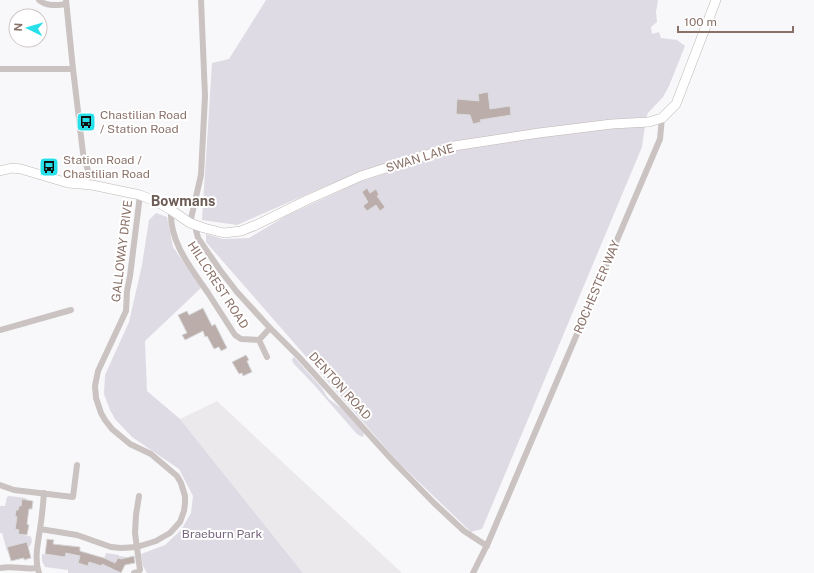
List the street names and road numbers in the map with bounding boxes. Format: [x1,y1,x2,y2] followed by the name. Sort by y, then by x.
[384,141,456,175] street label: SWAN LANE
[109,199,135,303] street label: GALLOWAY DRIVE
[571,238,623,336] street label: ROCHESTER WAY
[185,239,251,331] street label: HILLCREST ROAD
[306,349,374,423] street label: DENTON ROAD

